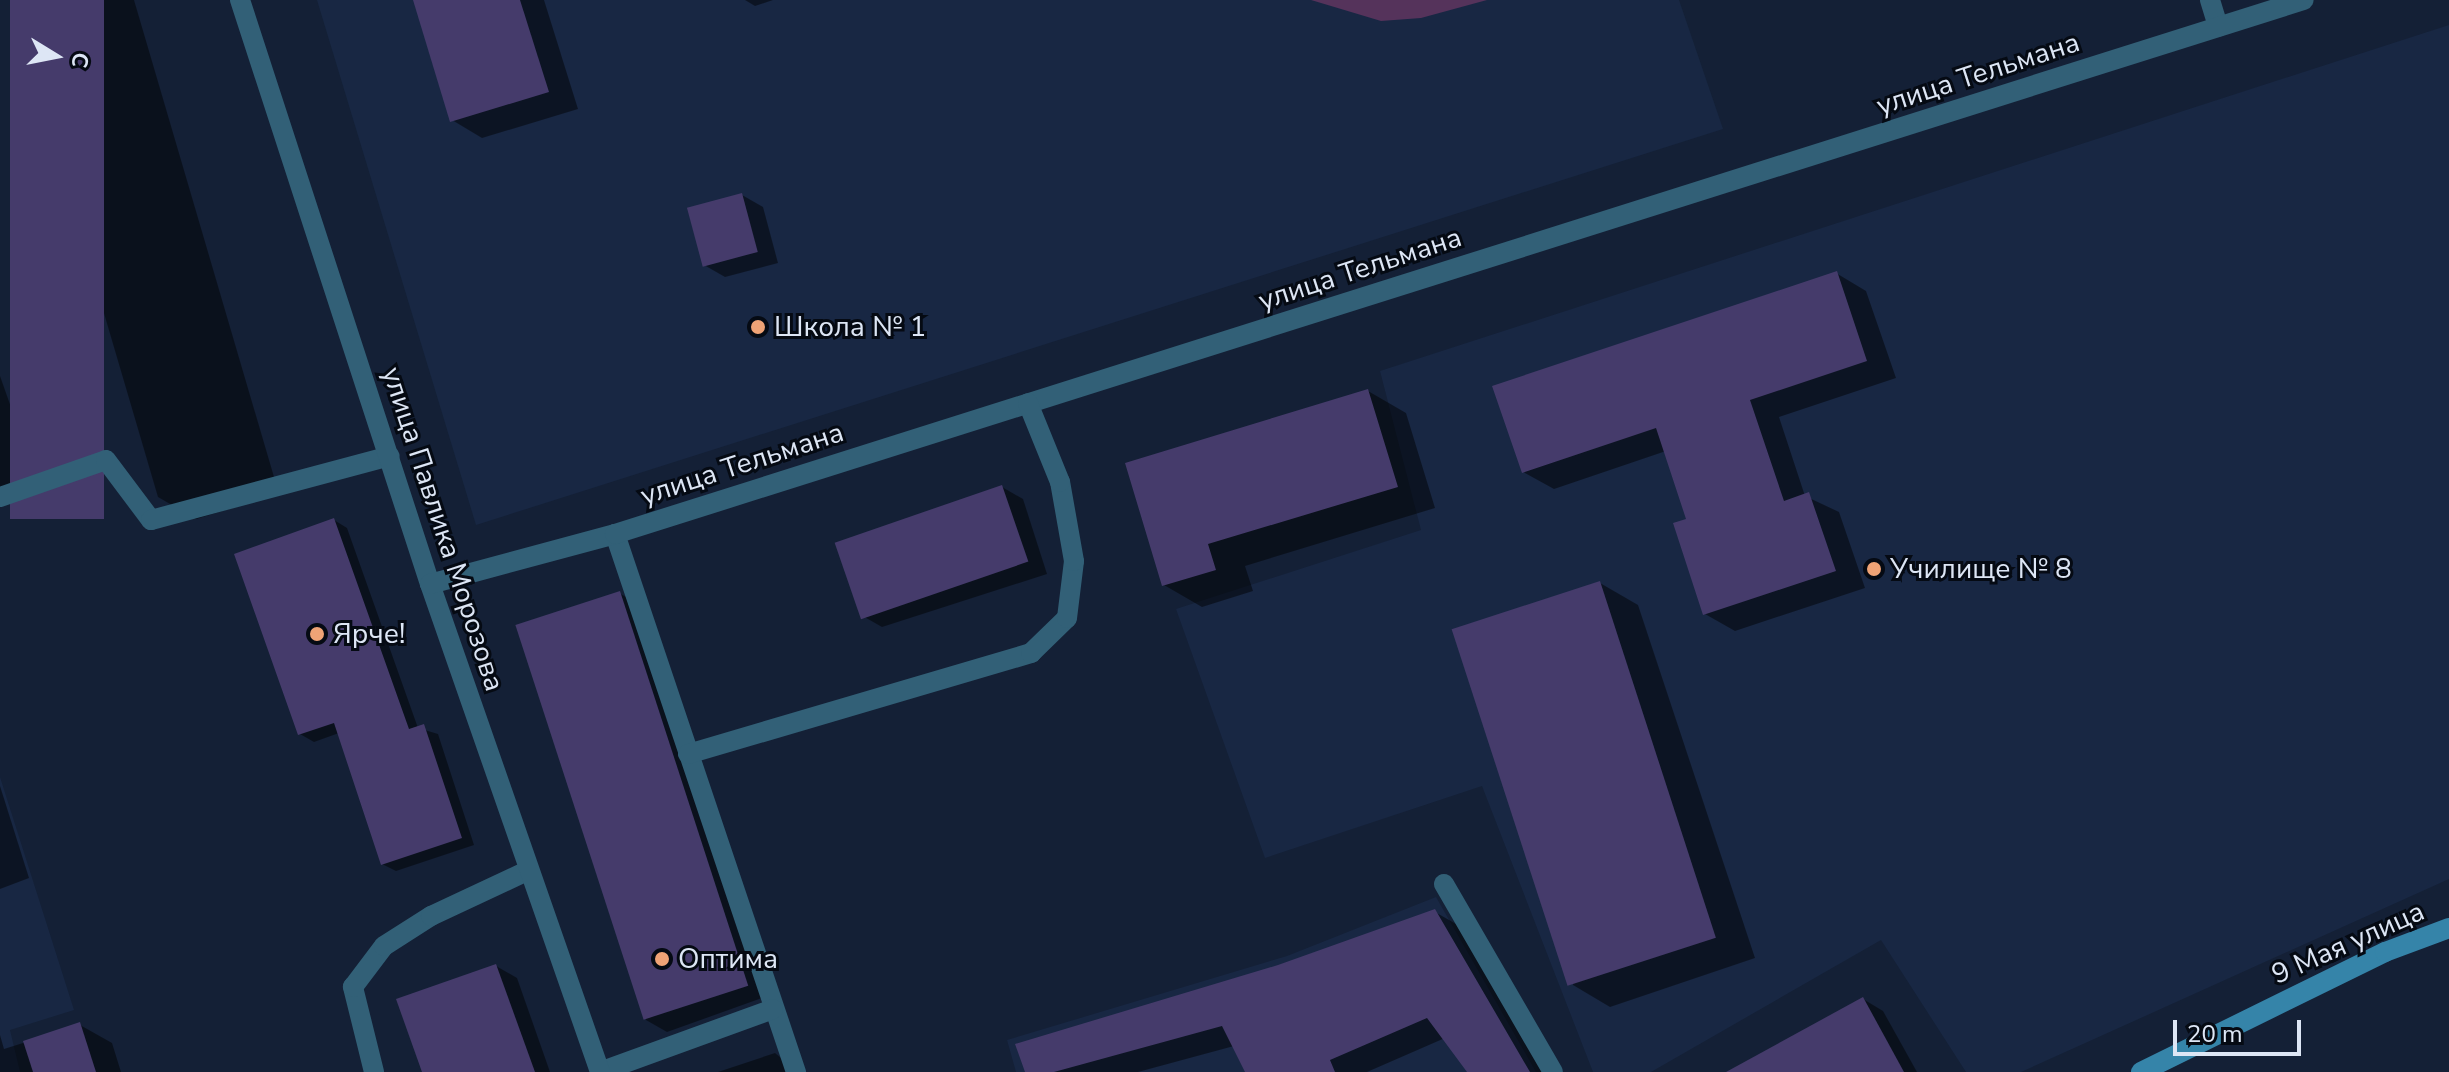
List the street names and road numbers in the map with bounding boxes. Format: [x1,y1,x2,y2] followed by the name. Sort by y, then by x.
[1872,25,2084,123] street label: улица Тельмана
[1254,220,1466,318] street label: улица Тельмана
[375,363,511,695] street label: улица Павлика Морозова
[636,415,848,513] street label: улица Тельмана
[2267,894,2429,992] street label: 9 Мая улица

